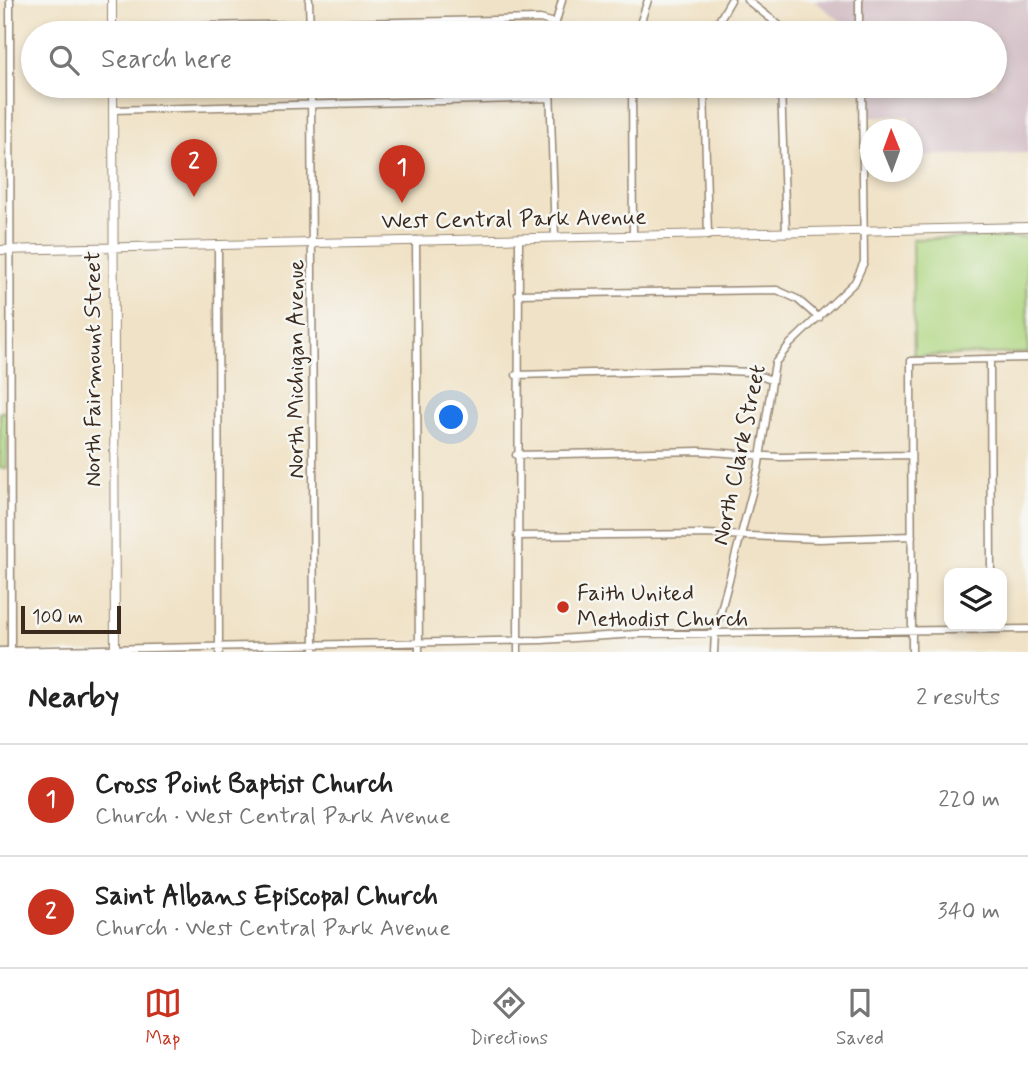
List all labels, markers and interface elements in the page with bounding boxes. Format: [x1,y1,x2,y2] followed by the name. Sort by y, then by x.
[21,21,1007,98] search box
[45,41,83,79] icon: search
[101,43,232,77] text: Search here
[860,119,923,182] north arrow
[171,139,217,197] pin: 2
[379,145,425,203] pin: 1
[381,203,647,237] street label: West Central Park Avenue
[79,251,109,487] street label: North Fairmount Street
[282,259,312,479] street label: North Michigan Avenue
[706,362,774,548] street label: North Clark Street
[434,400,468,434] your location
[944,568,1007,631] map controls
[944,568,1007,631] button: layers
[577,579,748,635] place label: Faith United Methodist Church
[555,599,571,615] marker: Faith United Methodist Church
[21,603,121,635] scale bar
[32,605,83,630] text: 100 m
[28,678,119,717] text: Nearby
[916,683,1000,713] text: 2 results
[95,768,393,802] text: Cross Point Baptist Church
[46,785,56,815] text: 1
[938,785,1000,815] text: 220 m
[95,802,450,832] text: Church · West Central Park Avenue
[95,880,438,914] text: Saint Albans Episcopal Church
[45,897,57,927] text: 2
[937,897,1000,927] text: 340 m
[95,914,450,944] text: Church · West Central Park Avenue
[144,984,182,1051] tab: Map
[470,984,548,1051] tab: Directions
[836,984,884,1051] tab: Saved

